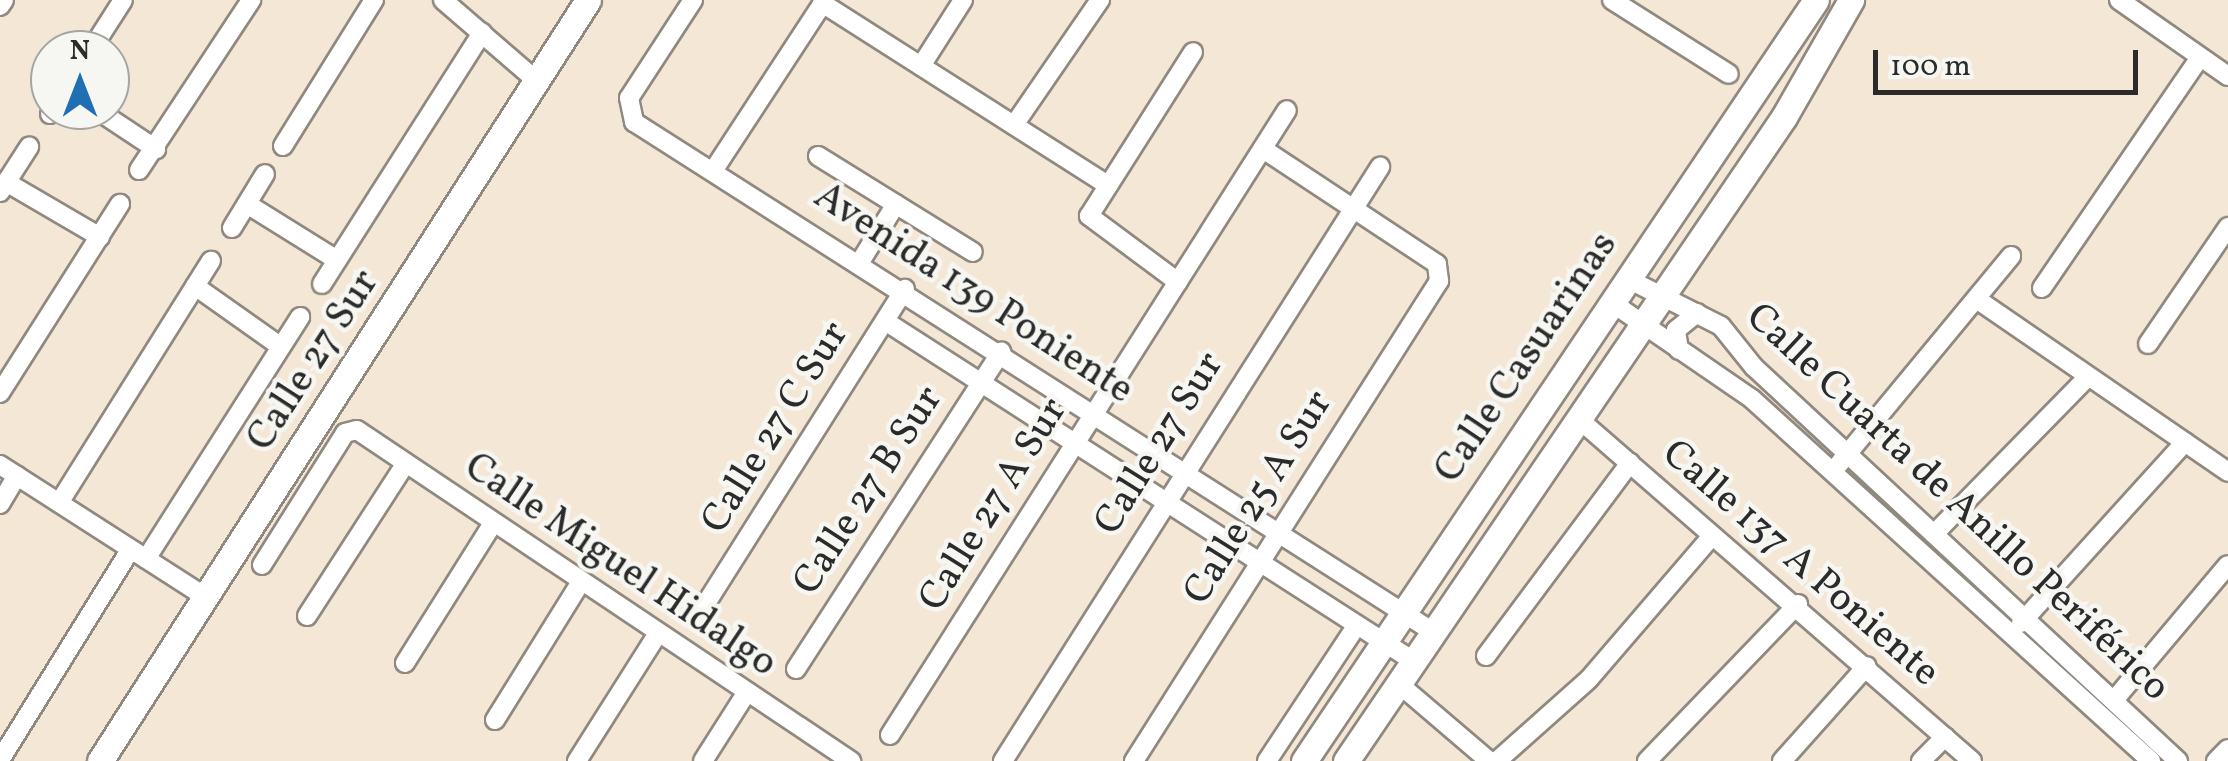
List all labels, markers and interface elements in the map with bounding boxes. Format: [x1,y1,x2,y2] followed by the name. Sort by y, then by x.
[30,30,130,130] north arrow
[1878,30,2143,92] scale bar
[70,32,90,71] text: N
[1890,46,1971,88] text: 100 m
[804,173,1142,415] street label: Avenida 139 Poniente
[1425,223,1629,493] street label: Calle Casuarinas
[238,261,390,461] street label: Calle 27 Sur
[1735,294,2179,712] street label: Calle Cuarta de Anillo Periférico
[692,313,860,543] street label: Calle 27 C Sur
[1085,344,1235,544] street label: Calle 27 Sur
[784,378,954,604] street label: Calle 27 B Sur
[1174,382,1344,614] street label: Calle 25 A Sur
[909,390,1079,620] street label: Calle 27 A Sur
[1652,431,1948,697] street label: Calle 137 A Poniente
[455,444,785,688] street label: Calle Miguel Hidalgo

